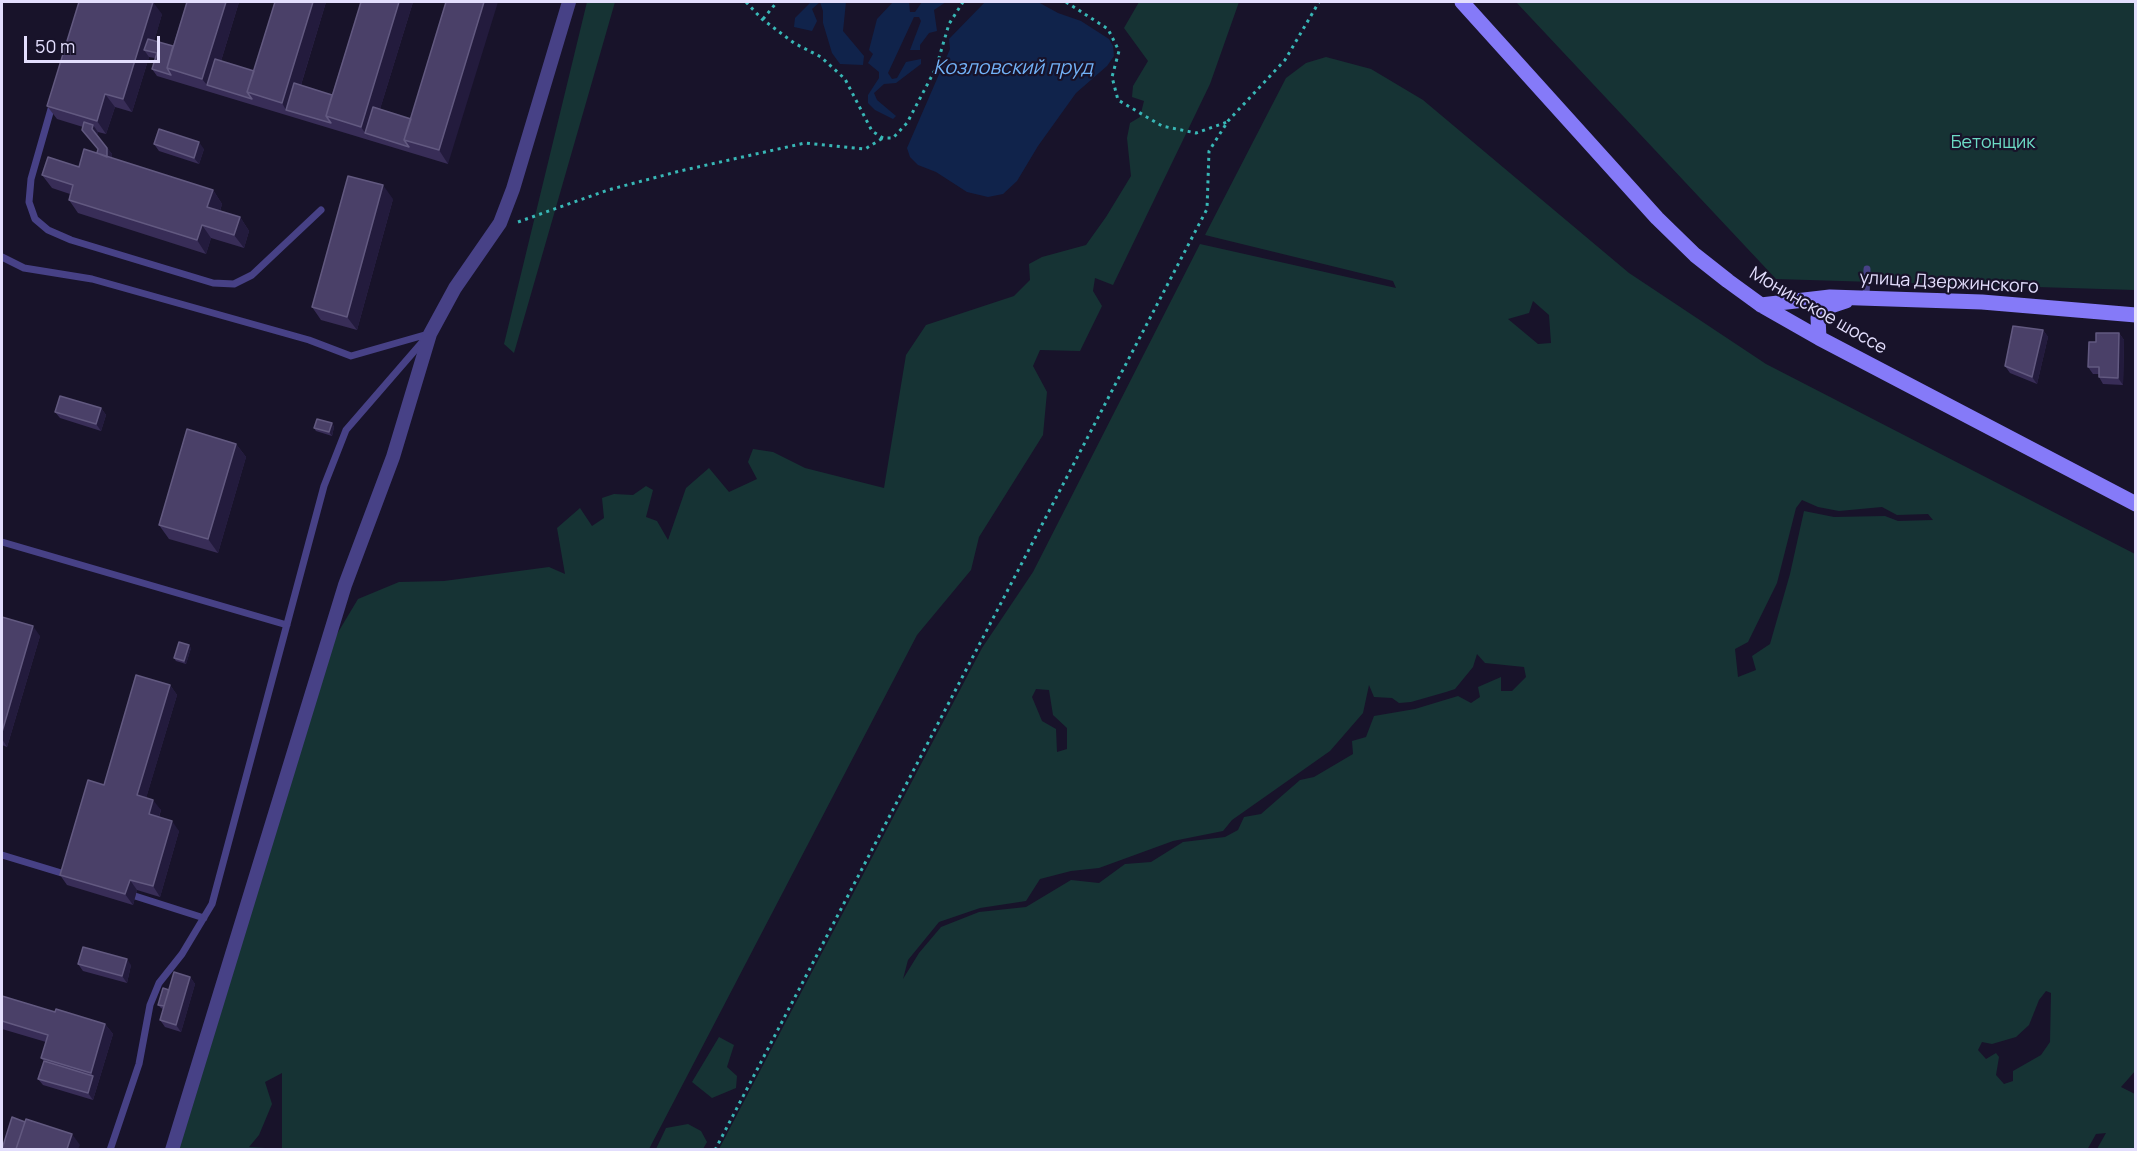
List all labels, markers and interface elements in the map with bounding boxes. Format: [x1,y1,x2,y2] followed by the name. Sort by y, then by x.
[27,24,164,62] scale bar
[35,34,75,58] text: 50 m
[933,56,1093,80] water label: Козловский пруд
[1951,132,2035,154] park label: Бетонщик
[1745,263,1891,359] street label: Монинское шоссе
[1859,268,2039,298] street label: улица Дзержинского

